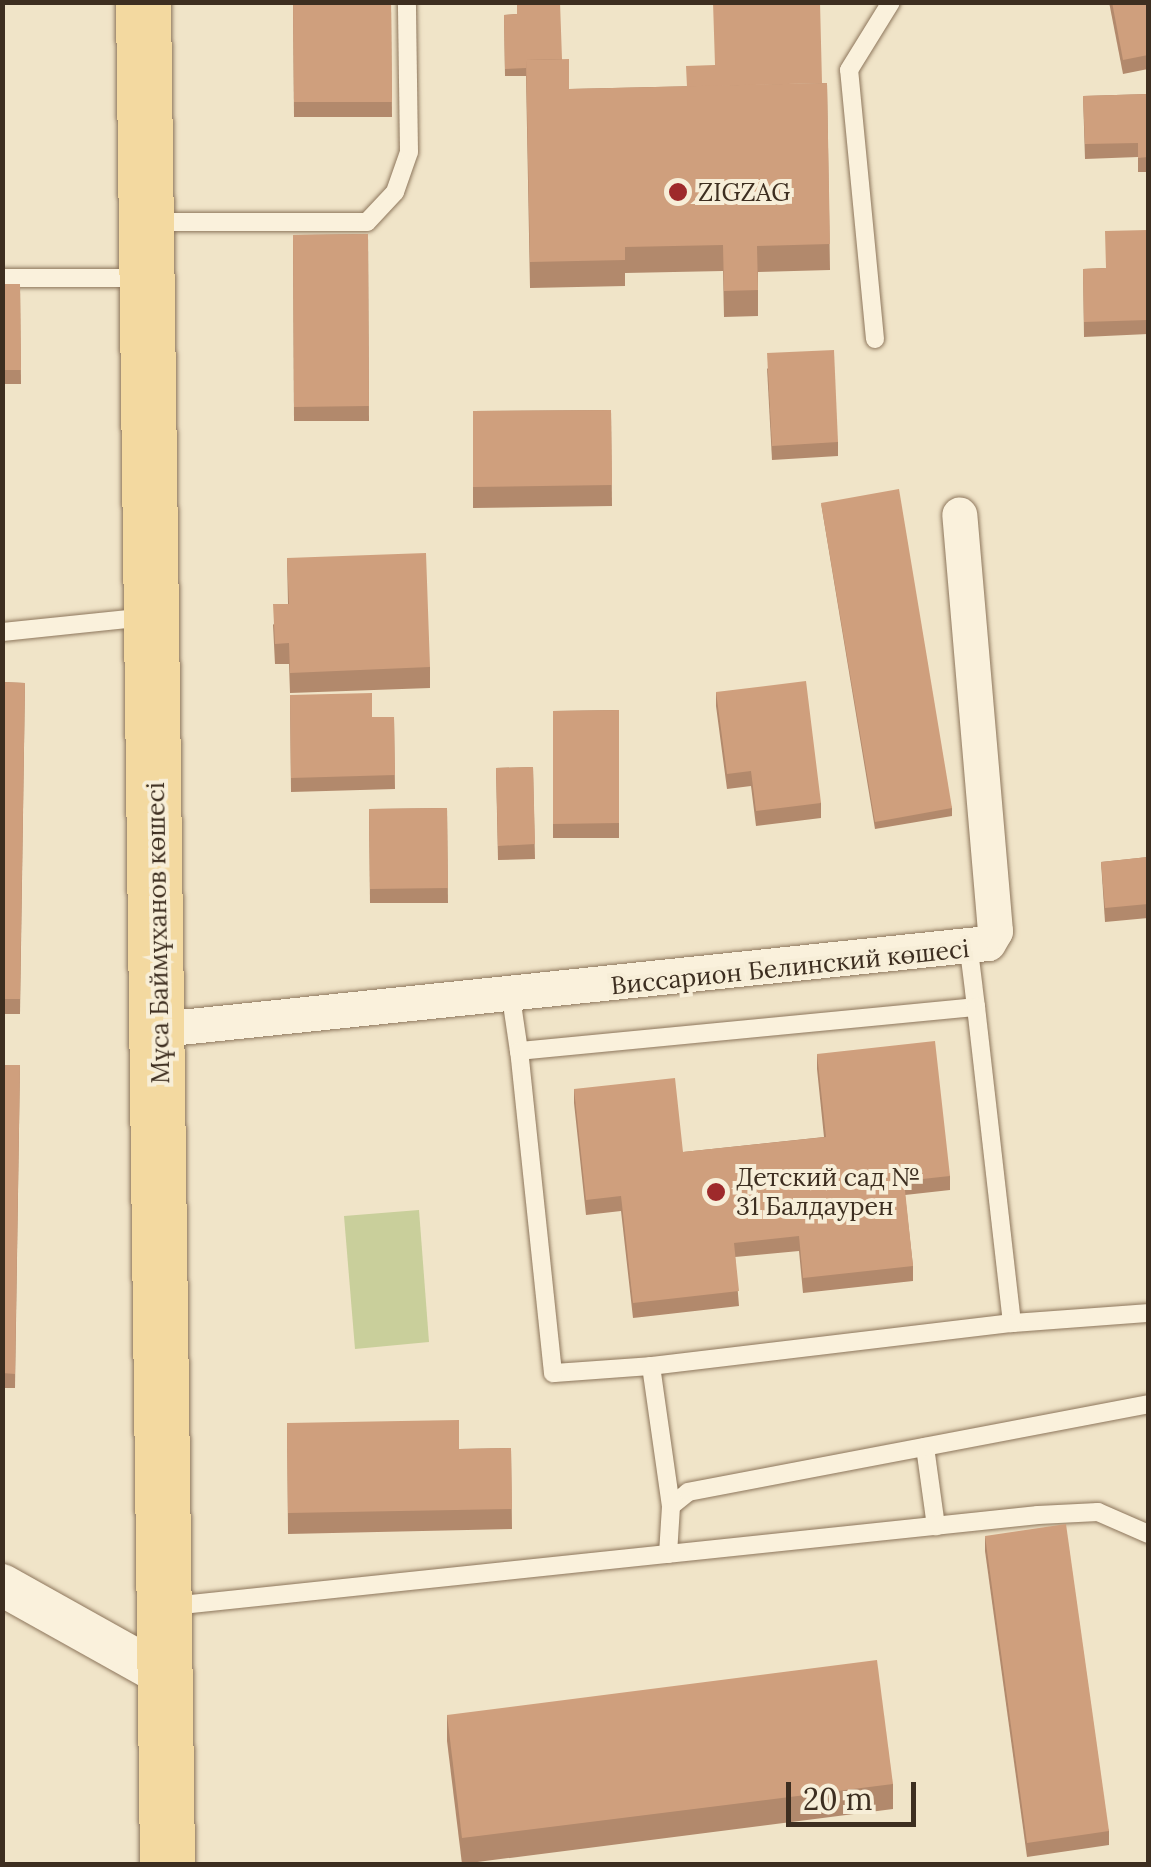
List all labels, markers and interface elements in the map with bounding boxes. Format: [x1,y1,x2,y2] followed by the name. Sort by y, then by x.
[698,177,790,207] place label: ZIGZAG
[667,181,689,203] marker: ZIGZAG
[140,782,176,1084] street label: Мұса Баймұханов көшесі
[609,933,971,1001] street label: Виссарион Белинский көшесі
[736,1163,920,1222] place label: Детский сад № 31 Балдаурен
[705,1181,727,1203] marker: Детский сад № 31 Балдаурен
[791,1762,921,1824] scale bar
[803,1780,872,1818] text: 20 m

